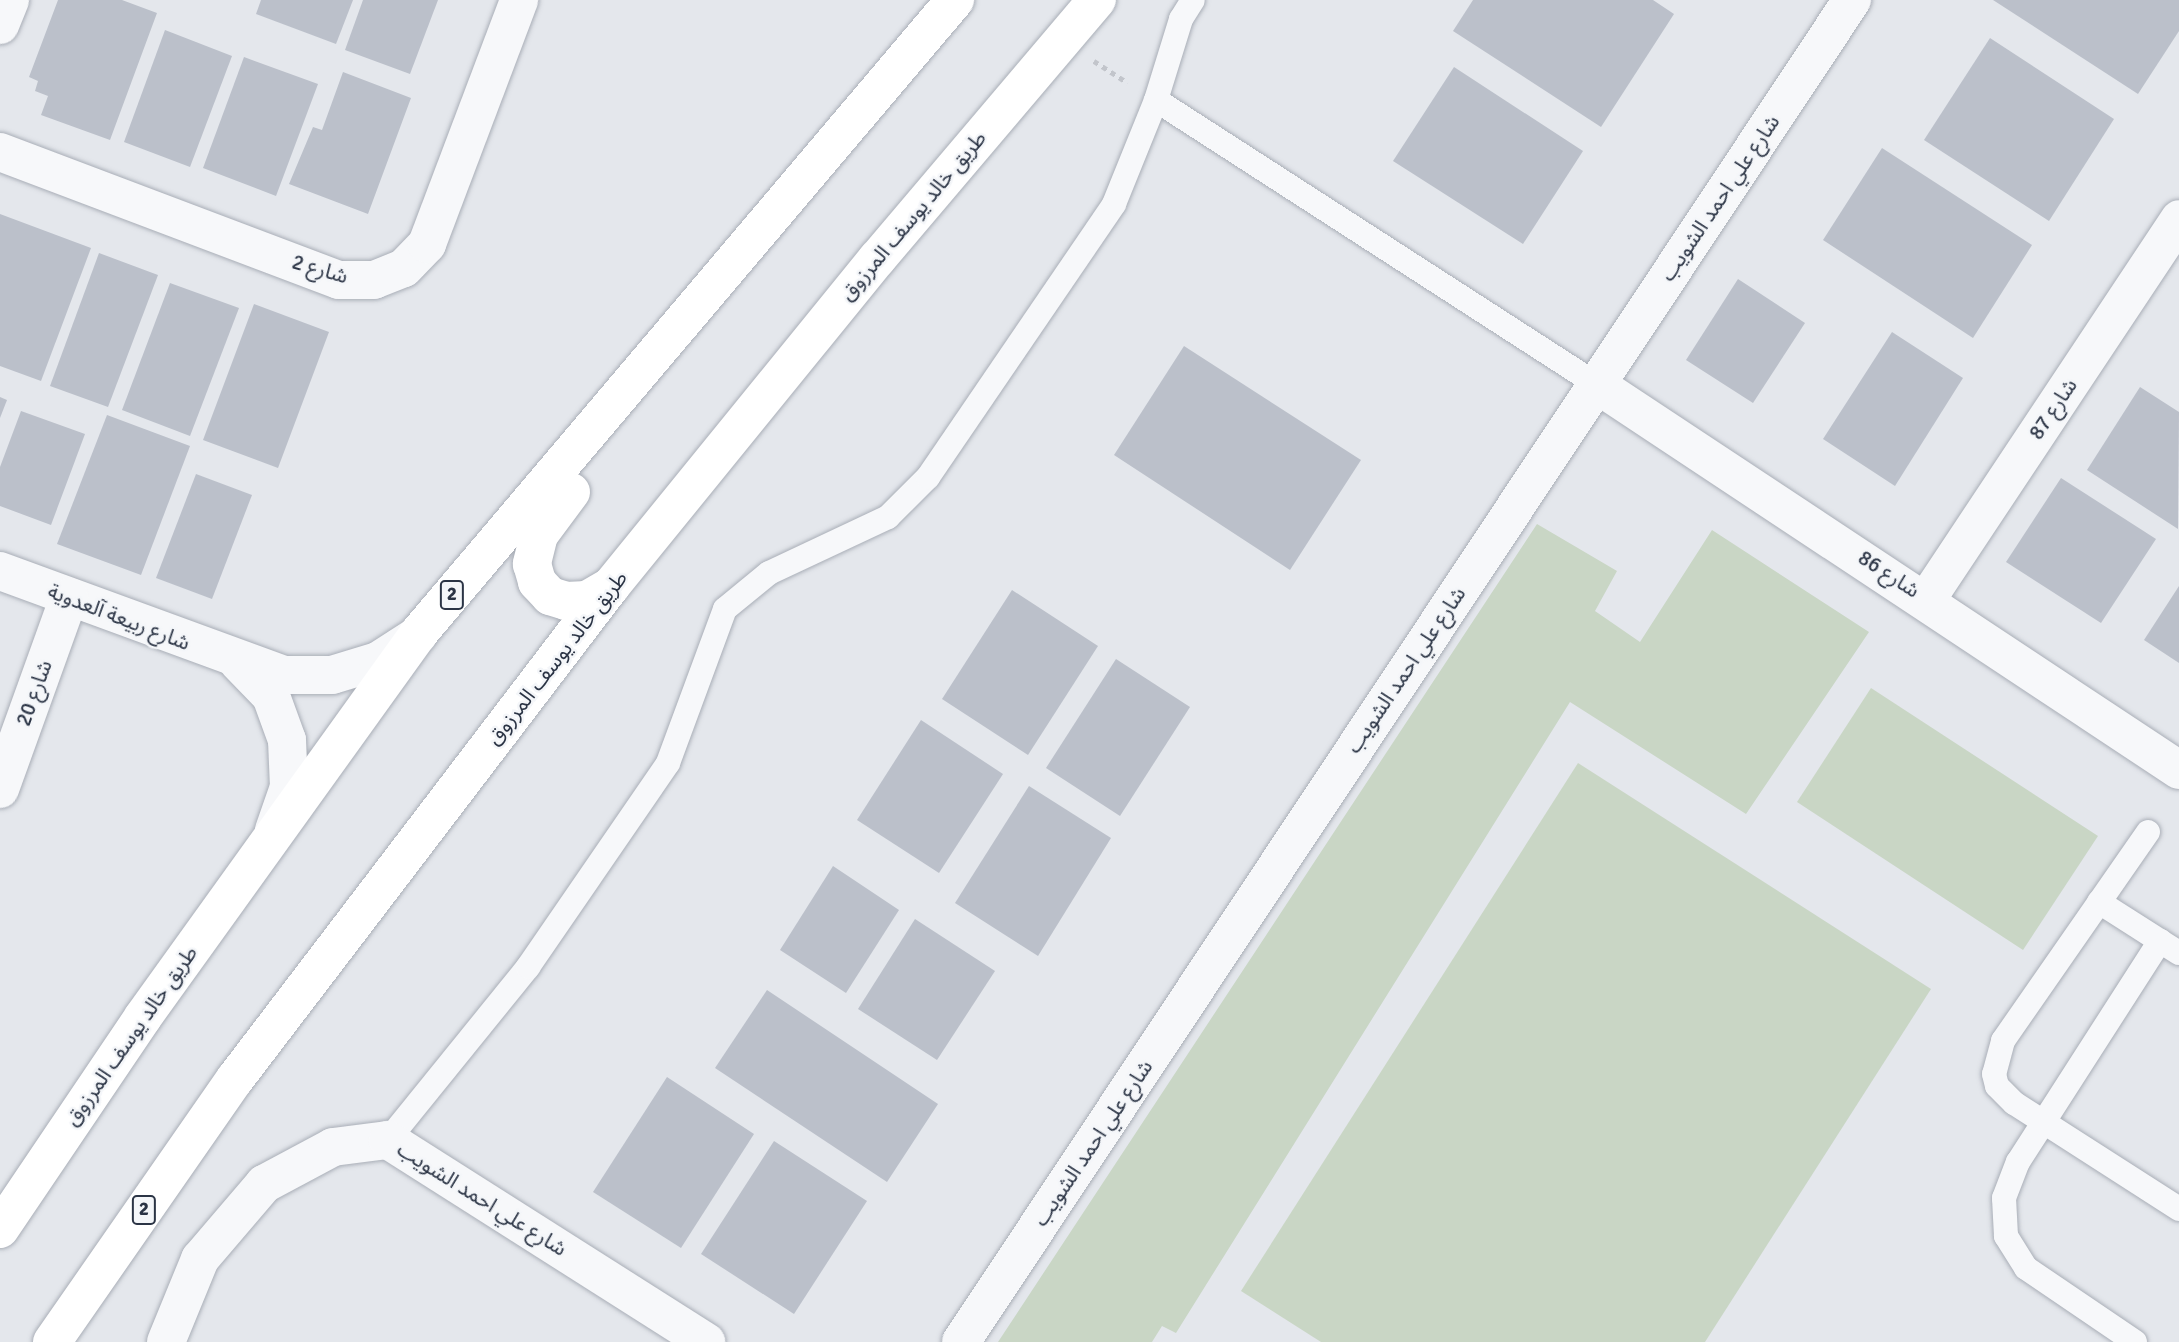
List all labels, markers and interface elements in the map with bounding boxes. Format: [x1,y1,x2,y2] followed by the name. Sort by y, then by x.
[1655,110,1785,286] street label: شارع علي احمد الشويب
[835,126,991,306] street label: طريق خالد يوسف المرزوق
[289,249,351,289] street label: شارع 2
[2023,374,2083,444] street label: شارع 87
[1854,545,1924,603] street label: شارع 86
[481,566,633,750] street label: طريق خالد يوسف المرزوق
[44,578,194,656] street label: شارع ربيعة آلعدوية
[440,580,464,610] road number: 2
[1341,582,1471,758] street label: شارع علي احمد الشويب
[10,657,58,729] street label: شارع 20
[59,941,203,1131] street label: طريق خالد يوسف المرزوق
[1028,1055,1158,1231] street label: شارع علي احمد الشويب
[393,1137,571,1261] street label: شارع علي احمد الشويب
[132,1194,156,1226] road number: 2

